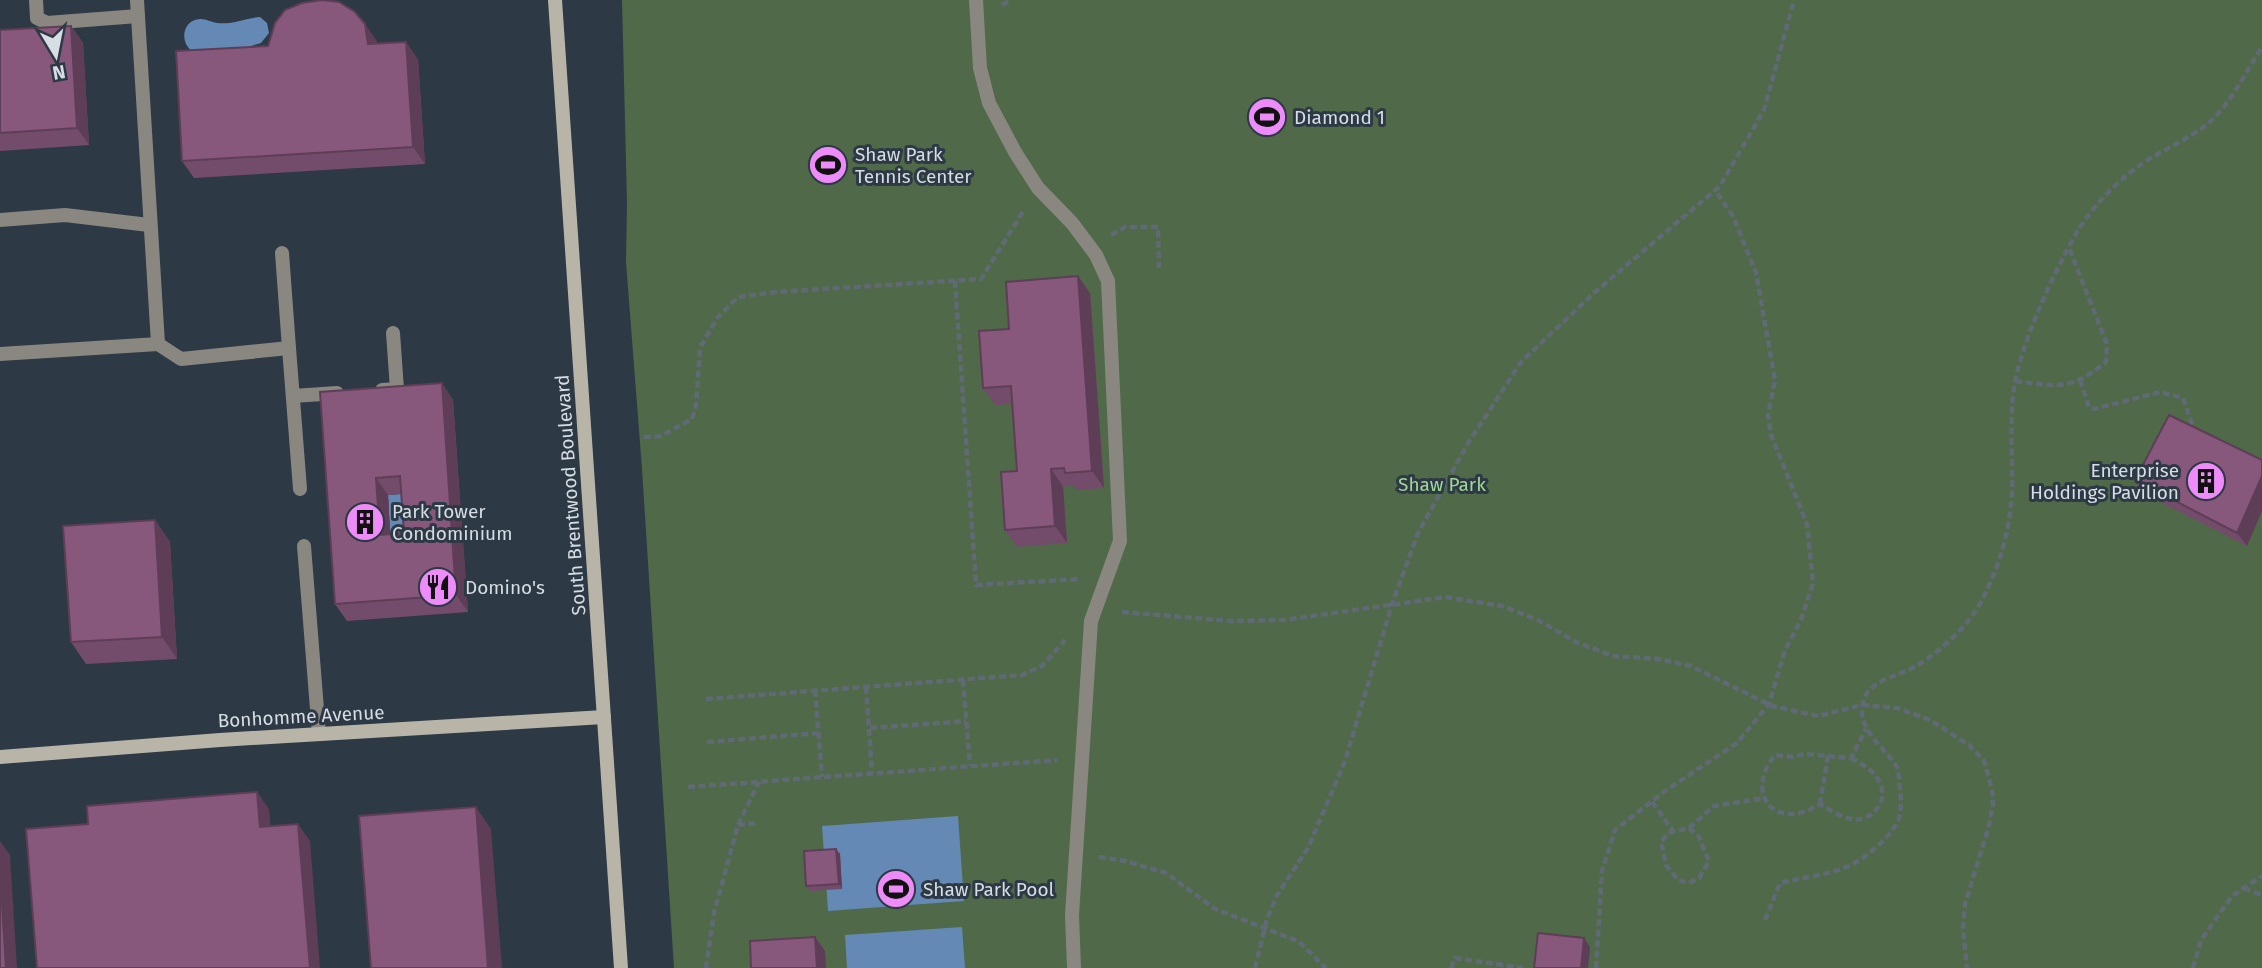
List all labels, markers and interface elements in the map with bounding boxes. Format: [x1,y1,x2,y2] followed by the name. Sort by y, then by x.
[21,21,91,91] north arrow
[51,60,67,85] text: N
[1246,96,1288,138] sports icon: Diamond 1
[1294,106,1385,129] place label: Diamond 1
[855,143,972,188] place label: Shaw Park Tennis Center
[807,144,849,186] sports icon: Shaw Park Tennis Center
[551,374,590,616] street label: South Brentwood Boulevard
[2030,459,2179,504] place label: Enterprise Holdings Pavilion
[2185,460,2227,502] building icon: Enterprise Holdings Pavilion
[1398,473,1486,496] park label: Shaw Park
[392,500,512,545] place label: Park Tower Condominium
[344,501,386,543] building icon: Park Tower Condominium
[417,566,459,608] restaurant icon: Domino's
[465,576,545,599] place label: Domino's
[217,701,385,732] street label: Bonhomme Avenue
[875,868,917,910] sports icon: Shaw Park Pool
[923,878,1054,901] place label: Shaw Park Pool

